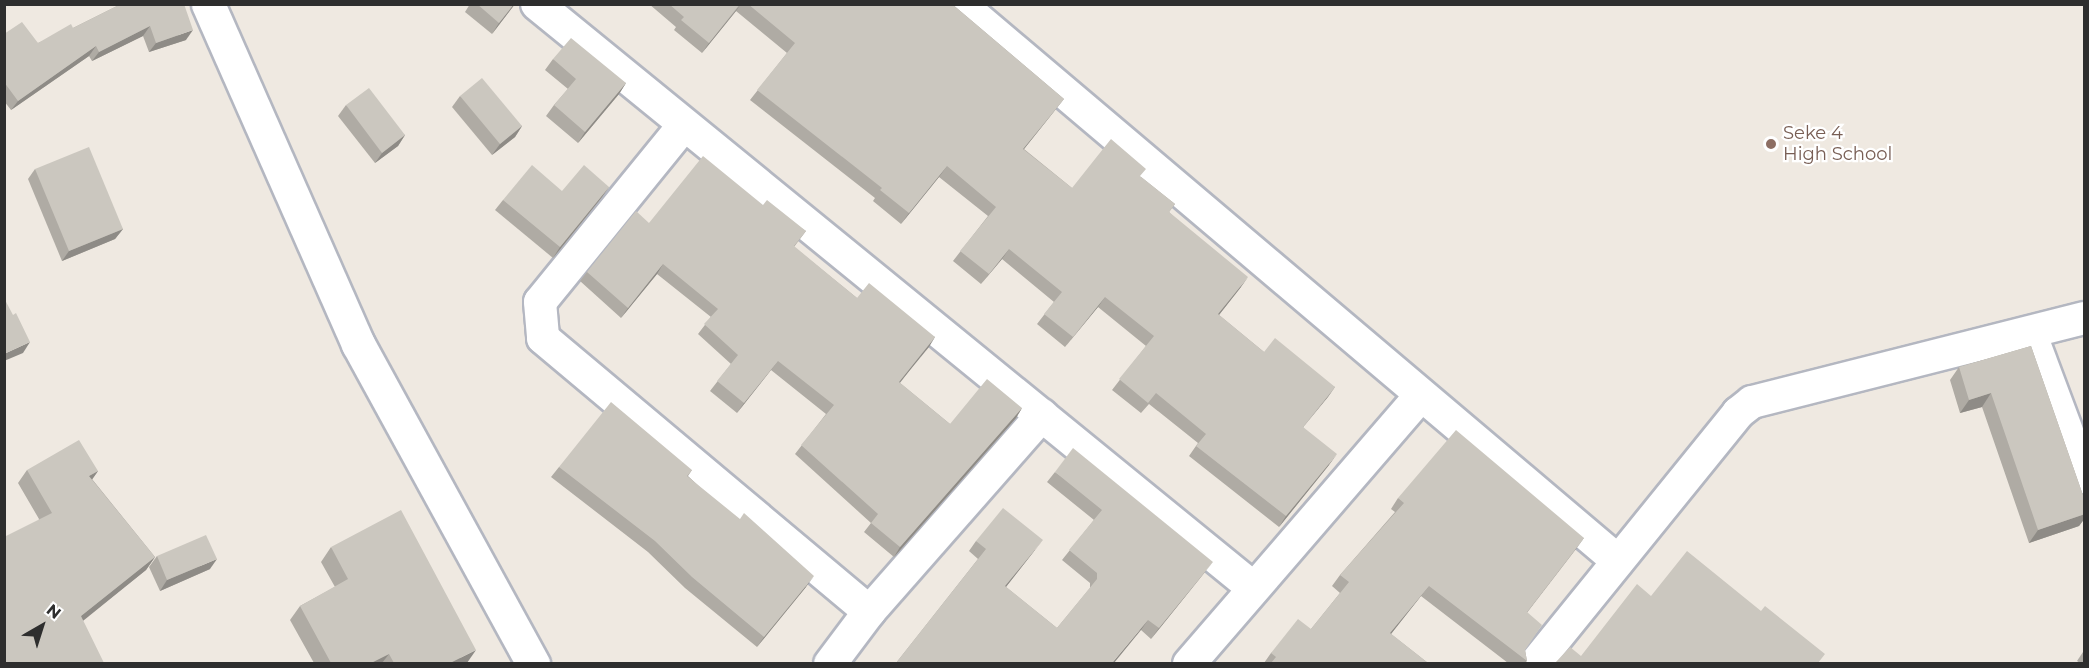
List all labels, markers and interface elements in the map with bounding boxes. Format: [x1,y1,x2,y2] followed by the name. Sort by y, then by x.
[1783,123,1892,166] place label: Seke 4 High School
[1764,137,1778,151] marker: Seke 4 High School
[12,596,72,656] north arrow
[43,600,65,623] text: N

